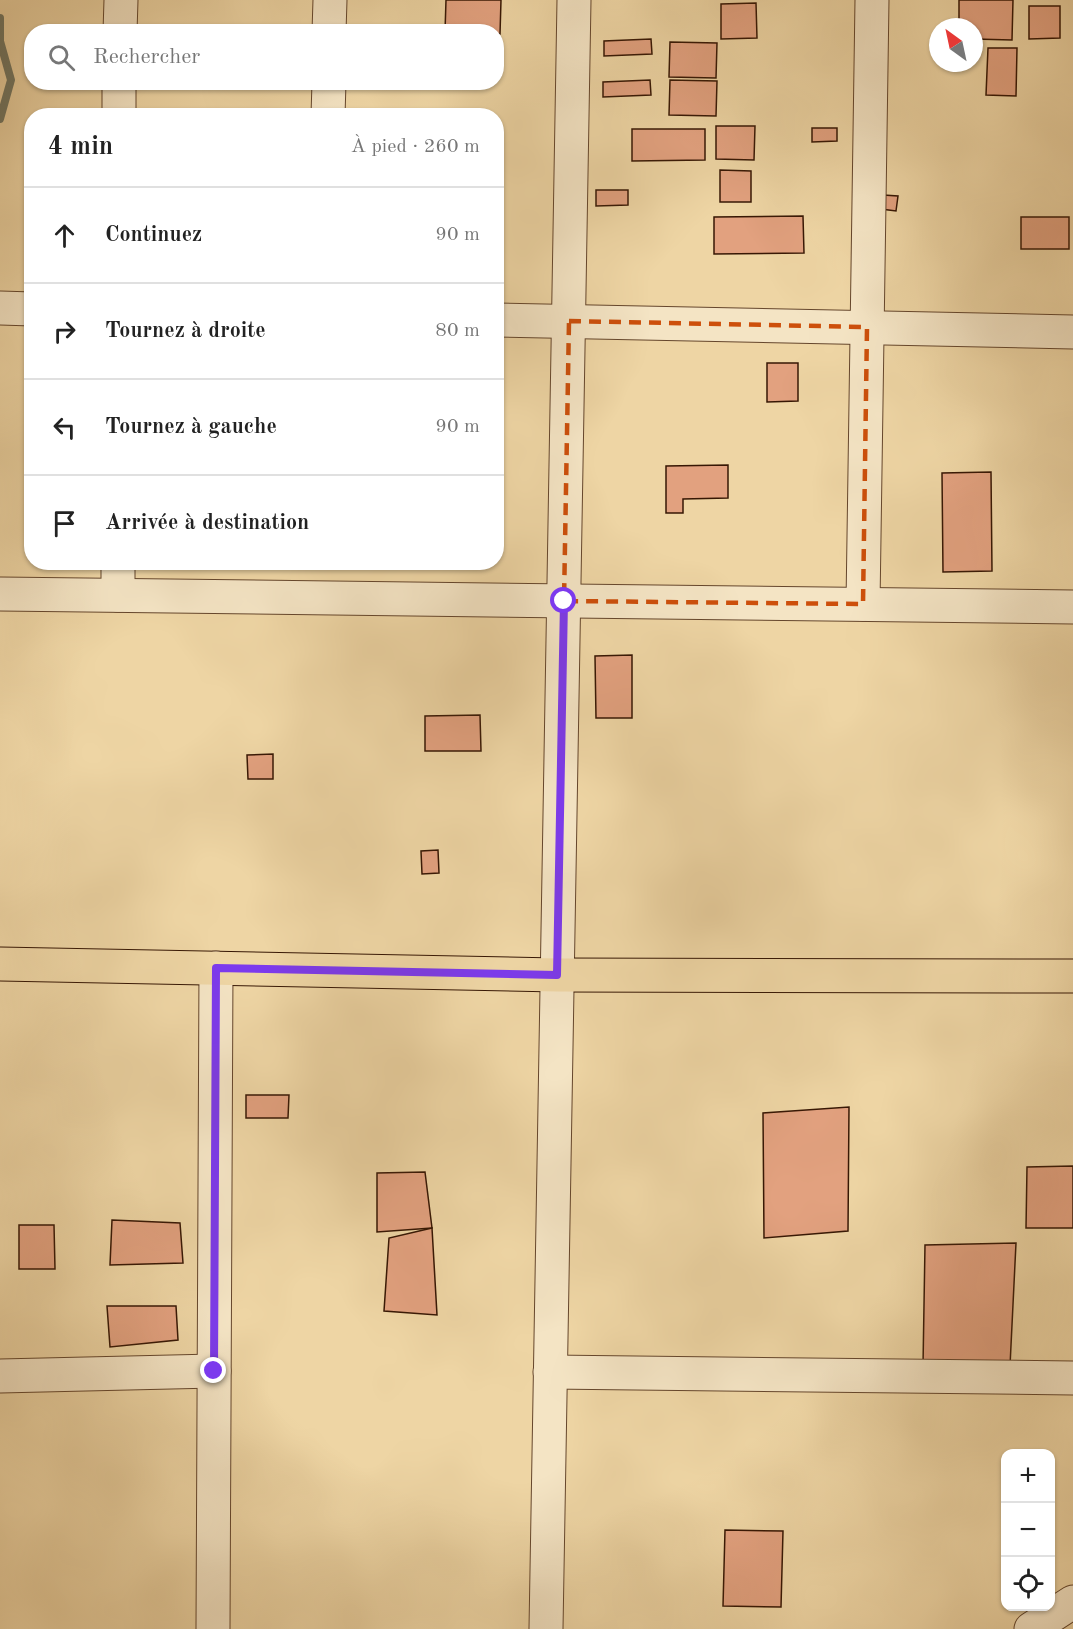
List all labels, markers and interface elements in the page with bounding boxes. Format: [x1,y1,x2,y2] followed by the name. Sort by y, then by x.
[929,18,983,72] north arrow
[24,24,504,90] search box
[45,41,78,74] icon: search
[93,46,200,68] text: Rechercher
[48,134,113,160] text: 4 min
[351,137,480,157] text: À pied · 260 m
[48,219,81,252] icon: ahead
[105,224,202,246] text: Continuez
[435,225,480,245] text: 90 m
[48,315,81,348] icon: right
[105,320,266,342] text: Tournez à droite
[435,321,480,341] text: 80 m
[48,411,81,444] icon: left
[105,416,277,438] text: Tournez à gauche
[435,417,480,437] text: 90 m
[48,507,81,540] icon: arrive
[105,512,309,534] text: Arrivée à destination
[550,587,576,613] route start
[200,1357,226,1383] route end
[1001,1449,1055,1611] map controls
[1001,1449,1055,1503] button: +
[1001,1503,1055,1557] button: −
[1001,1557,1055,1611] button: locate

